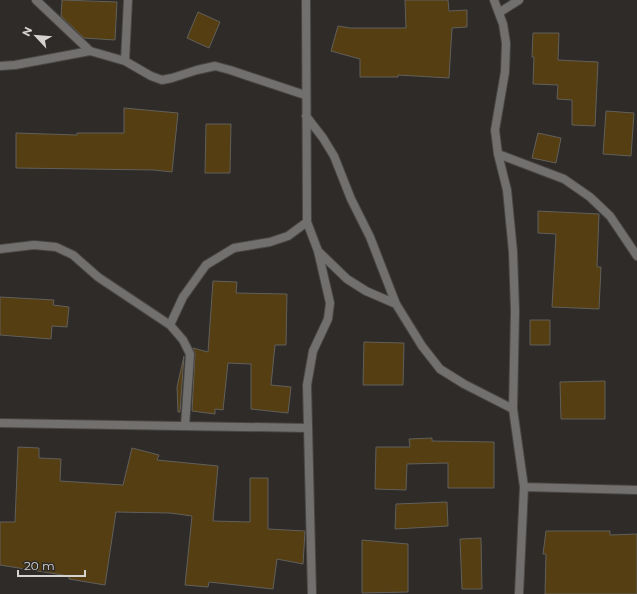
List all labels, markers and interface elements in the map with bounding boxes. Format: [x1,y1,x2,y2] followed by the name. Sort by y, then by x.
[16,16,56,56] north arrow
[19,25,35,39] text: N
[18,552,85,578] scale bar
[24,558,55,573] text: 20 m

